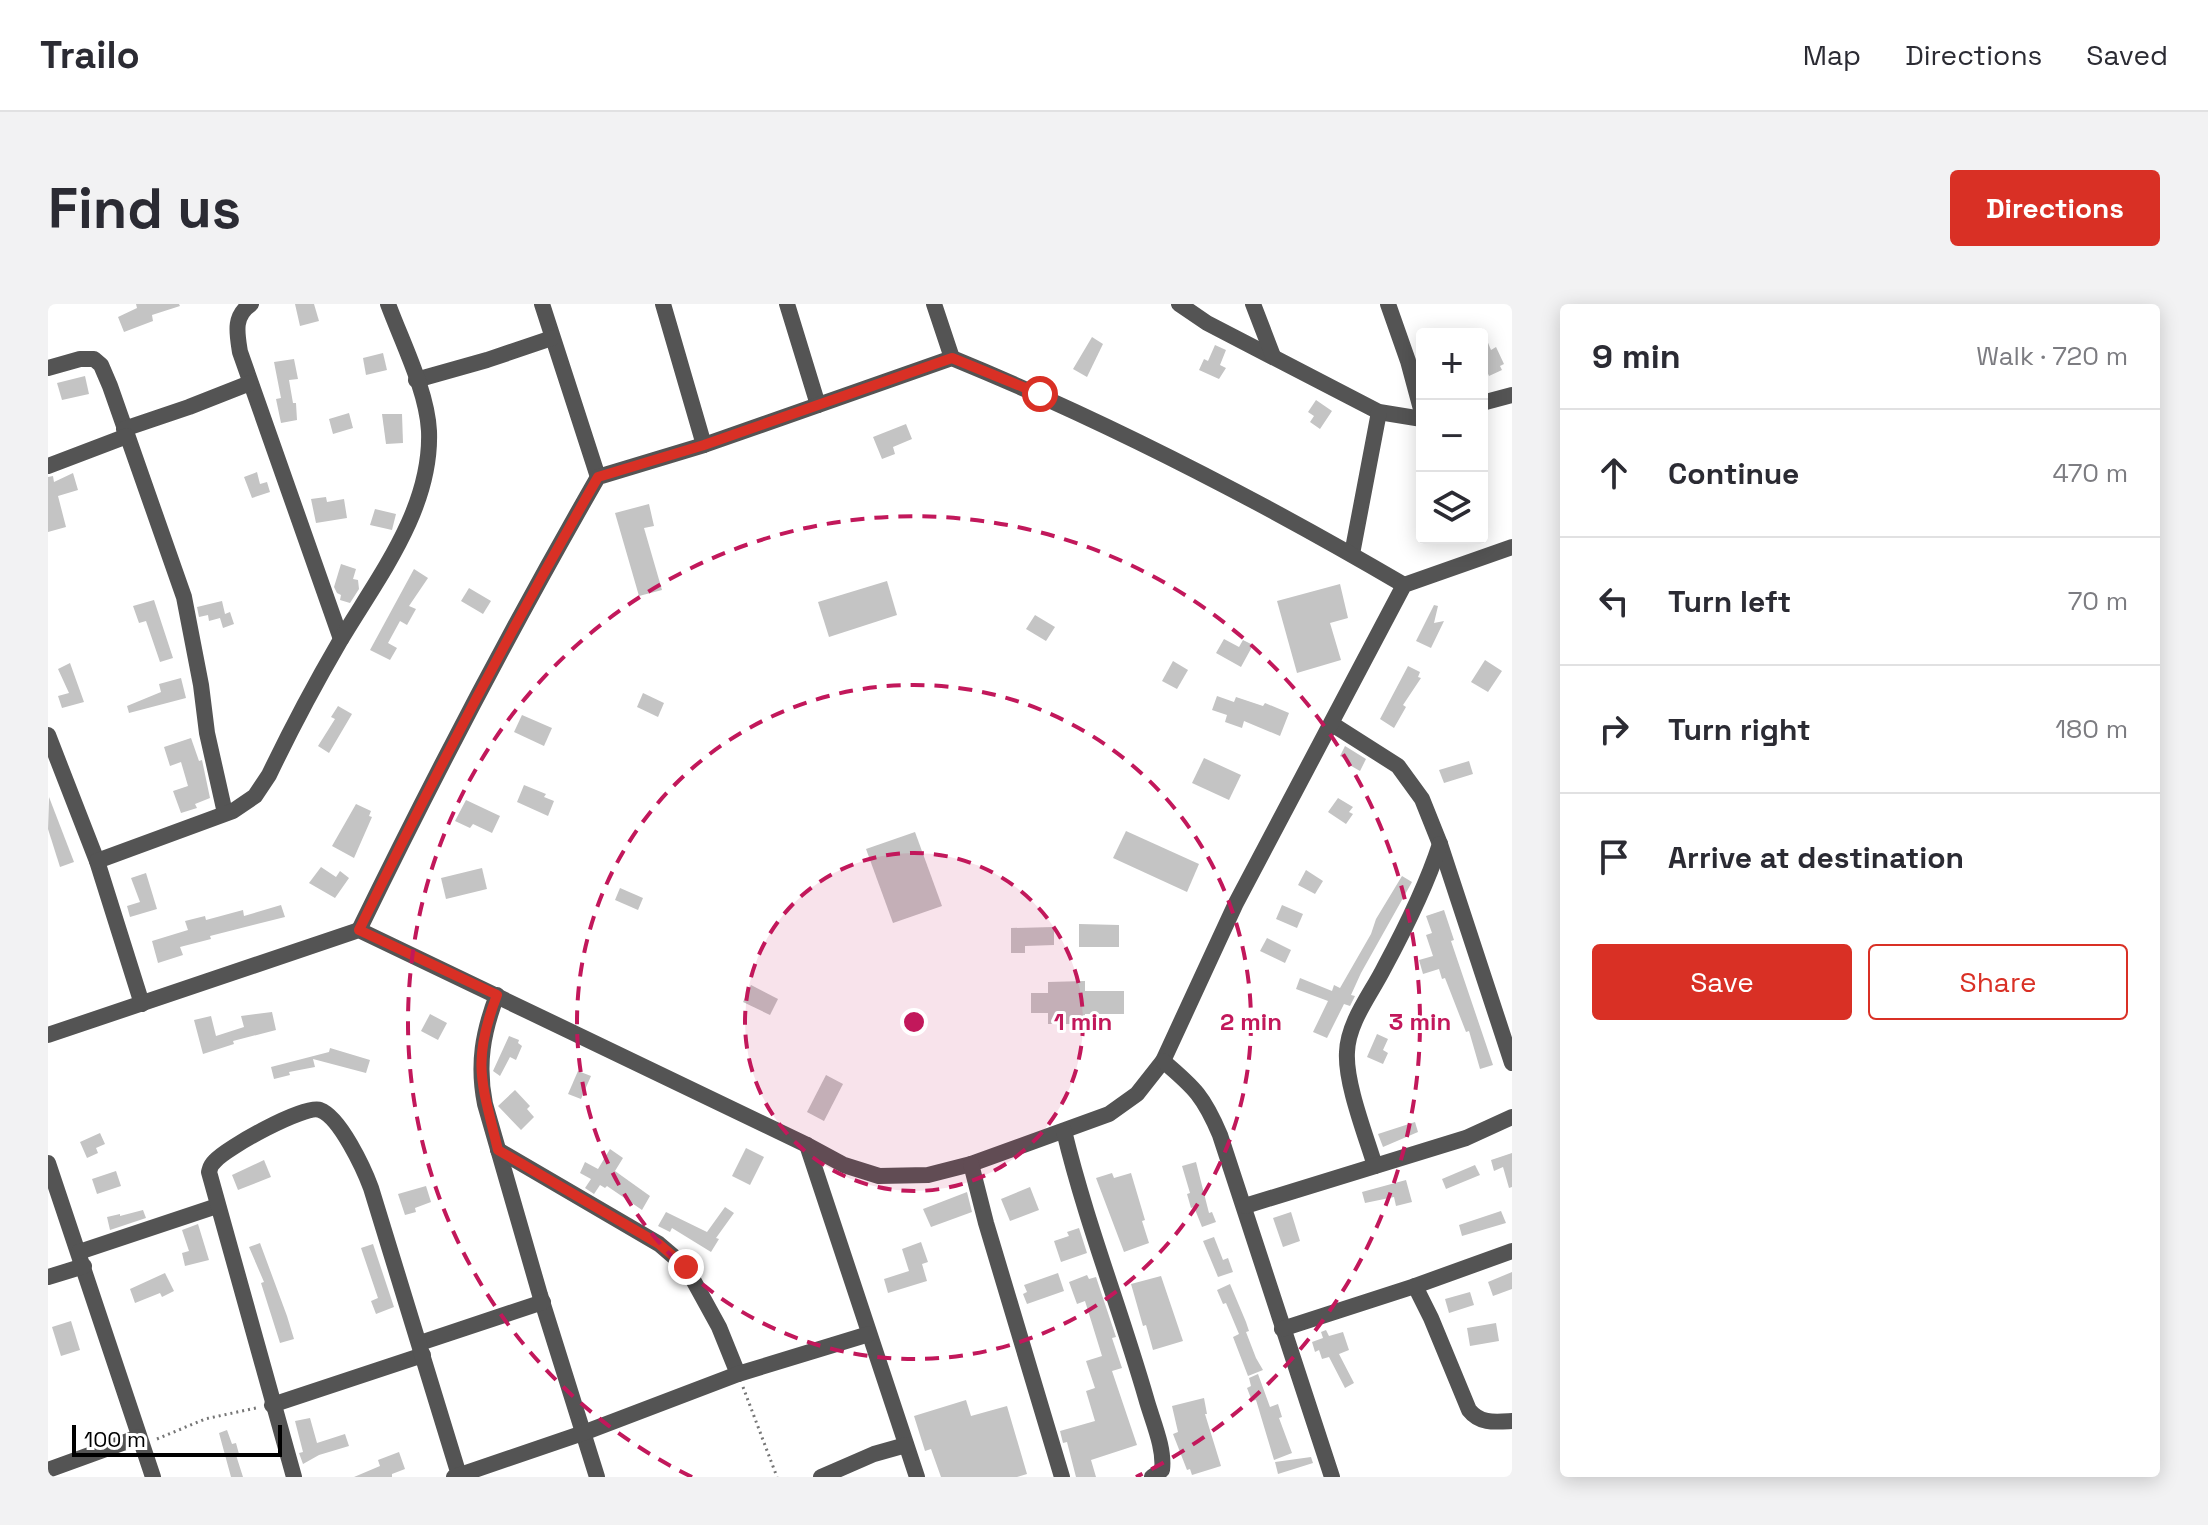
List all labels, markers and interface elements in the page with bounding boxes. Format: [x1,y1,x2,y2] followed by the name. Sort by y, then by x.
[40,31,140,79] text: Trailo
[1803,37,1861,73] text: Map
[1905,37,2042,73] text: Directions
[2086,37,2168,73] text: Saved
[1950,170,2160,246] button: Directions
[48,173,241,244] text: Find us
[1416,328,1488,544] map controls
[1416,328,1488,400] button: +
[1592,335,1681,378] text: 9 min
[1976,339,2128,373] text: Walk · 720 m
[1022,376,1058,412] route start
[1416,400,1488,472] button: −
[1592,451,1636,495] icon: ahead
[1668,454,1799,493] text: Continue
[2052,456,2128,490] text: 470 m
[1416,472,1488,544] button: layers
[1592,579,1636,623] icon: left
[1668,582,1791,621] text: Turn left
[2068,584,2128,618] text: 70 m
[1592,707,1636,751] icon: right
[1668,710,1811,749] text: Turn right
[2055,712,2128,746] text: 180 m
[1592,835,1636,879] icon: arrive
[1668,838,1964,877] text: Arrive at destination
[1592,944,1852,1020] button: Save
[1868,944,2128,1020] button: Share
[1054,1006,1112,1037] text: 1 min
[1220,1006,1282,1037] text: 2 min
[1389,1006,1451,1037] text: 3 min
[900,1008,928,1036] centre of rings
[668,1249,704,1285] route end
[72,1421,282,1457] scale bar
[84,1425,146,1453] text: 100 m

